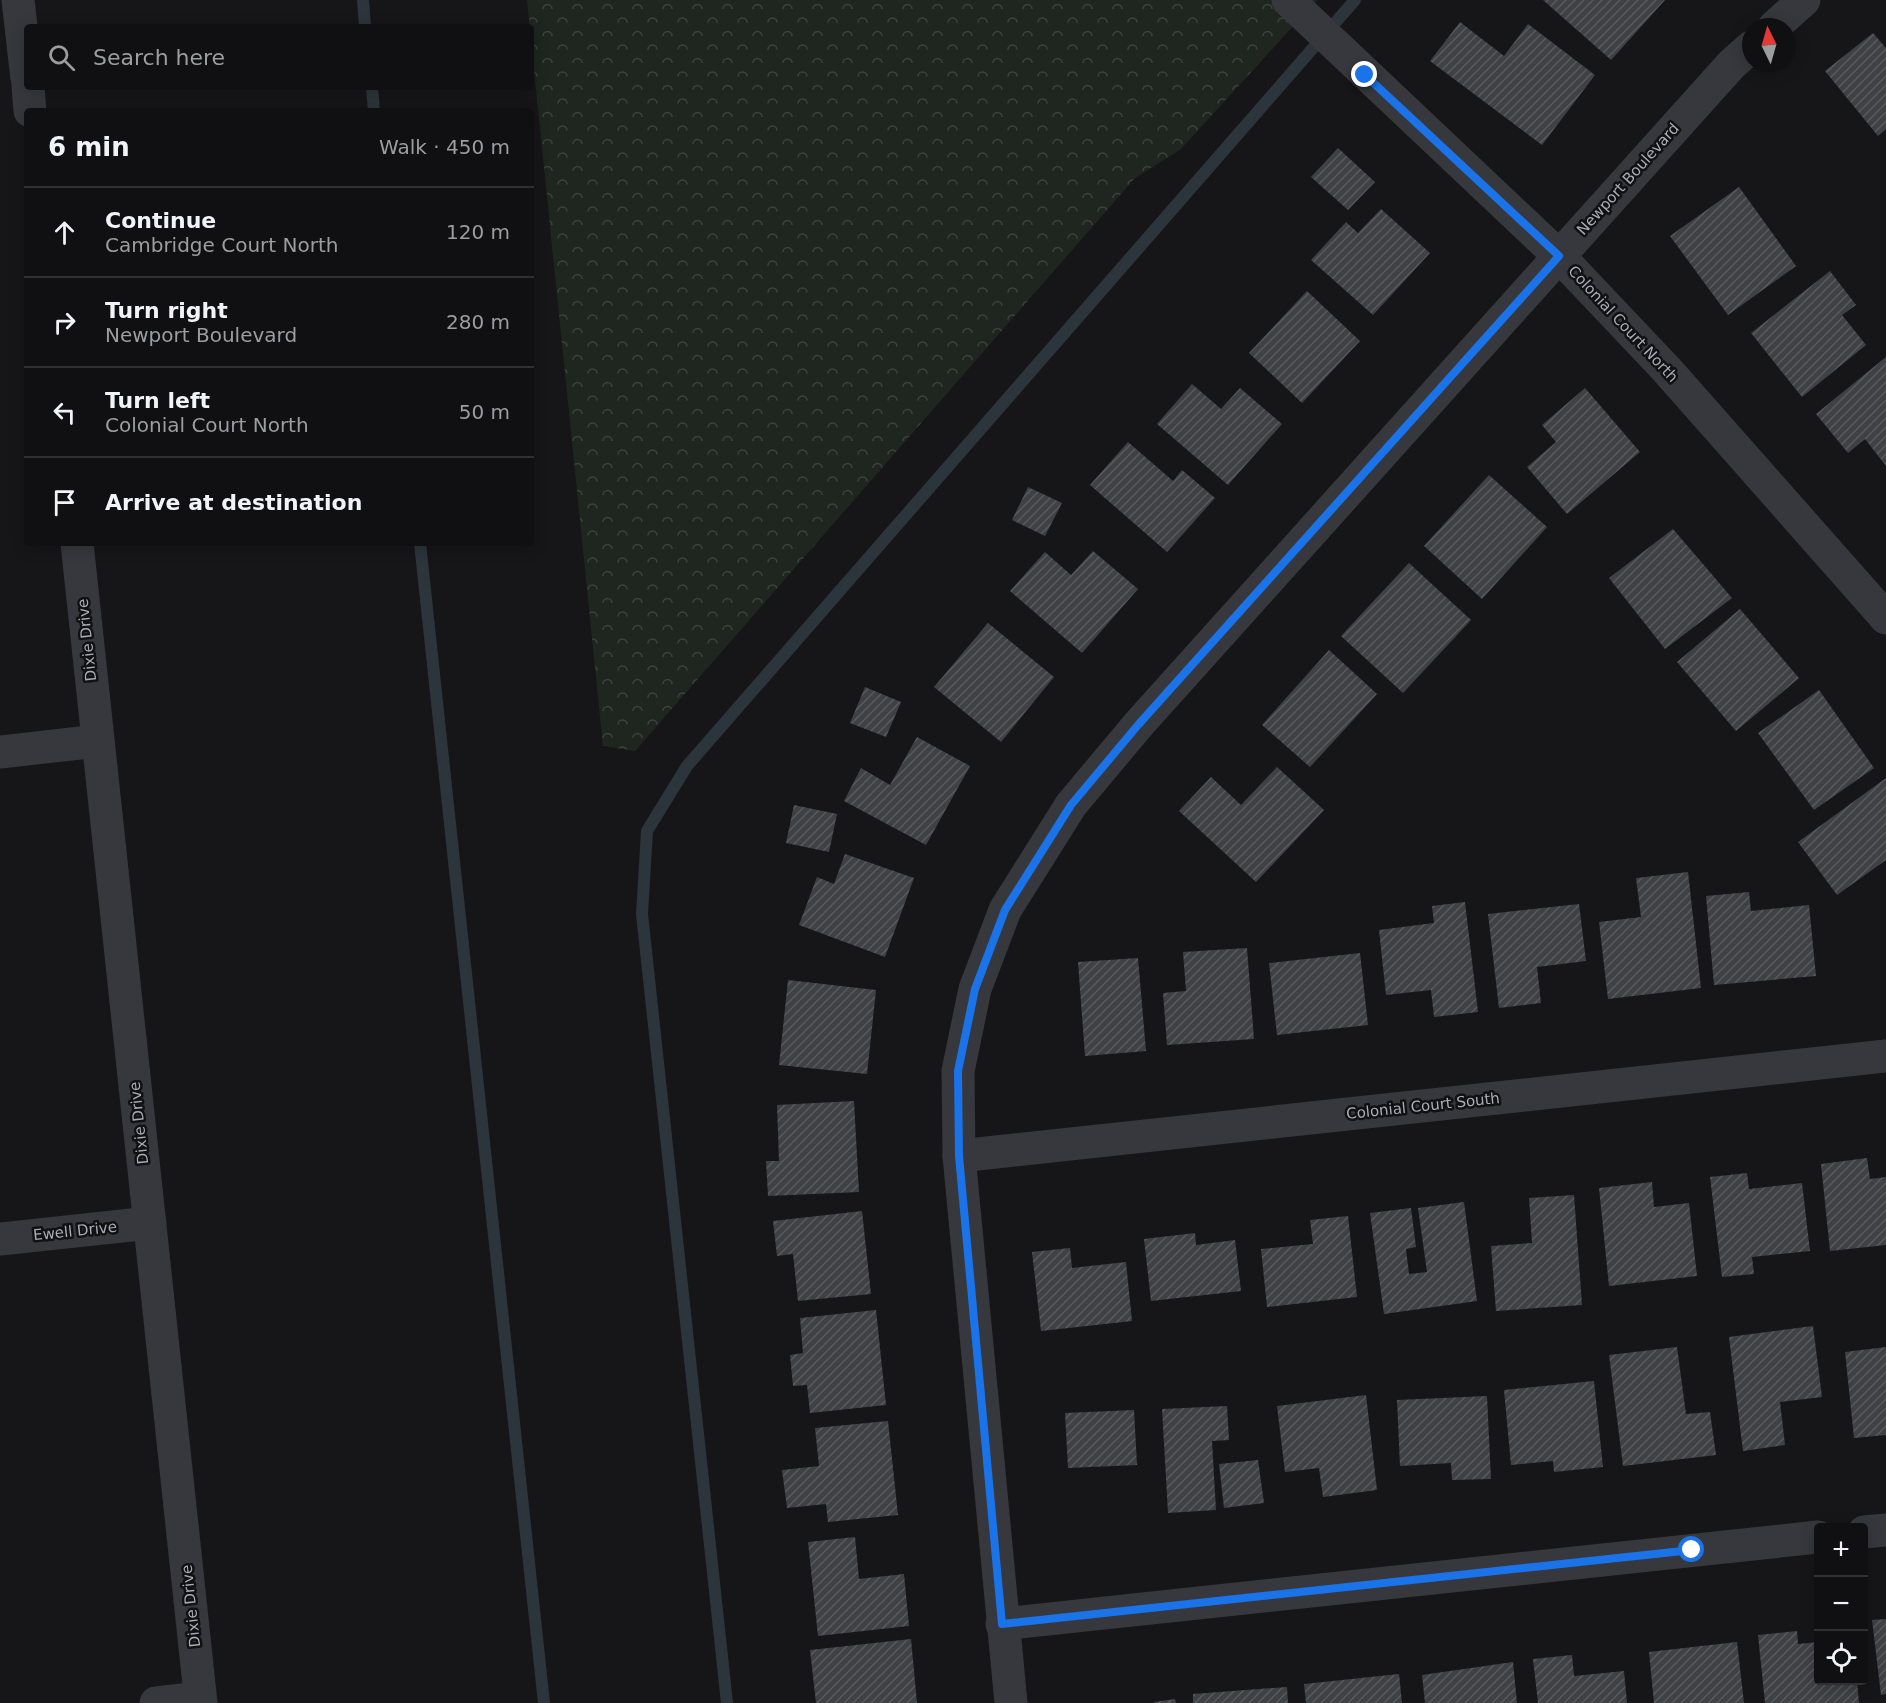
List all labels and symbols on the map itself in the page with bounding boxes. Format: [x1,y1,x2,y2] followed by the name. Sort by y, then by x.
[1742,18,1796,72] north arrow
[1351,61,1377,87] route end
[1573,119,1683,239] street label: Newport Boulevard
[1564,262,1682,386] street label: Colonial Court North
[74,598,100,682] street label: Dixie Drive
[126,1081,152,1165] street label: Dixie Drive
[1345,1089,1501,1123] street label: Colonial Court South
[32,1218,118,1244] street label: Ewell Drive
[1678,1536,1704,1562] route start
[178,1564,204,1648] street label: Dixie Drive

